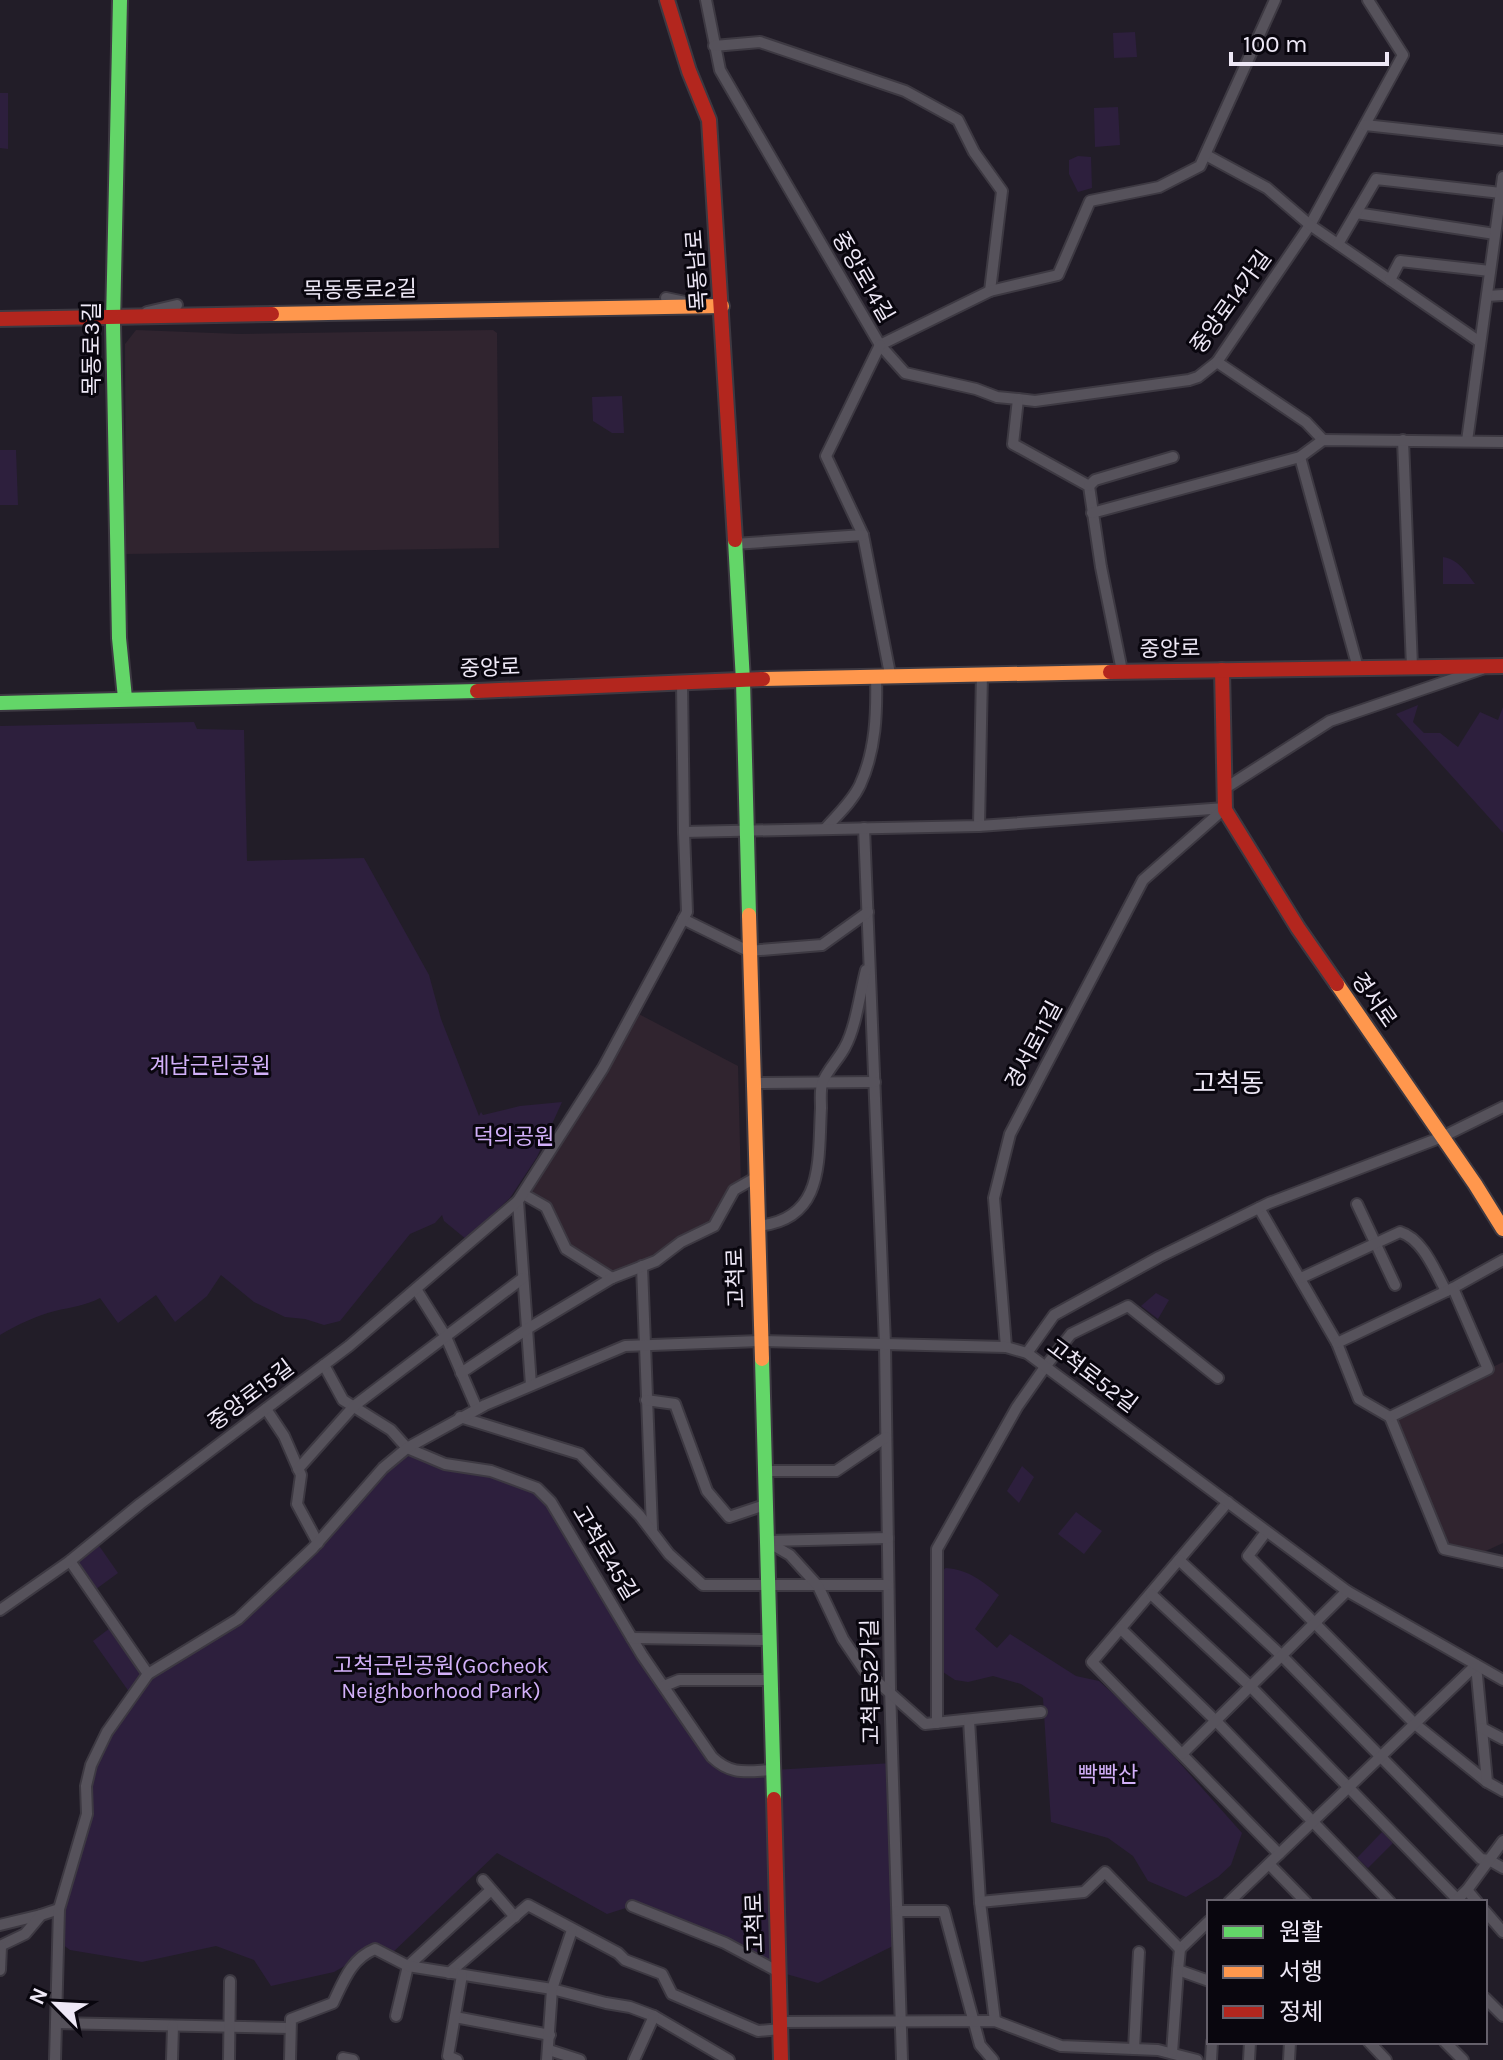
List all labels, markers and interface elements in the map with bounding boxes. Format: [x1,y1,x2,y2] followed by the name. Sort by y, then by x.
[1231,16,1387,66] scale bar
[1243,30,1308,58] text: 100 m
[827,227,899,327] street label: 중앙로14길
[681,229,713,311] street label: 목동남로
[1185,246,1277,358] street label: 중앙로14가길
[303,276,417,304] street label: 목동동로2길
[79,302,105,396] street label: 목동로3길
[1139,635,1201,663] street label: 중앙로
[459,654,521,682] street label: 중앙로
[1346,968,1402,1032] street label: 경서로
[1000,997,1068,1093] street label: 경서로11길
[149,1053,271,1079] park label: 계남근린공원
[1192,1068,1264,1099] district label: 고척동
[474,1124,554,1150] park label: 덕의공원
[722,1247,750,1309] street label: 고척로
[1042,1334,1142,1418] street label: 고척로52길
[203,1354,299,1436] street label: 중앙로15길
[567,1501,643,1605] street label: 고척로45길
[857,1619,885,1745] street label: 고척로52가길
[333,1653,549,1704] park label: 고척근린공원(Gocheok Neighborhood Park)
[1078,1762,1138,1788] park label: 빡빡산
[741,1892,769,1954] street label: 고척로
[1207,1900,1487,2044] legend
[1279,1918,1323,1946] text: 원활
[1279,1958,1323,1986] text: 서행
[16,1964,96,2044] north arrow
[24,1984,54,2009] text: N
[1279,1998,1323,2026] text: 정체

